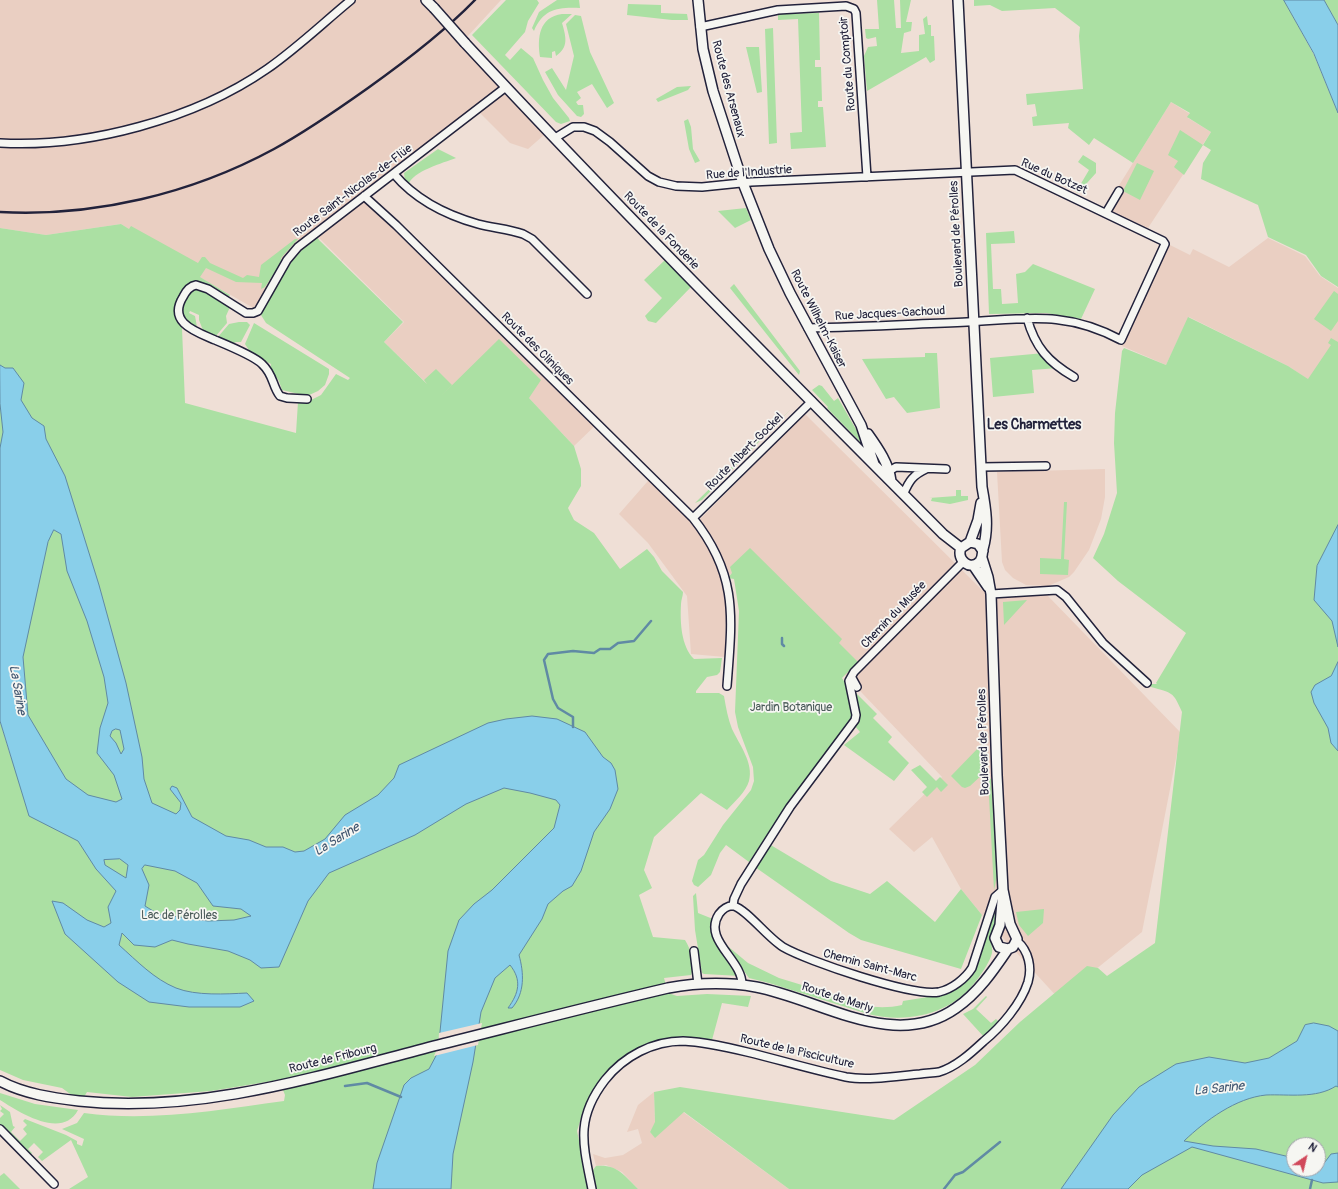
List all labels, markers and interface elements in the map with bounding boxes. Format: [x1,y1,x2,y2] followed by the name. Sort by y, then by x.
[837,16,859,112] street label: Route du Comptoir
[708,39,748,139] street label: Route des Arsenaux
[291,142,415,240] street label: Route Saint-Nicolas-de-Flüe
[1019,156,1089,198] street label: Rue du Botzet
[706,163,792,183] street label: Rue de l'Industrie
[947,180,967,288] street label: Boulevard de Pérolles
[620,189,702,273] street label: Route de la Fonderie
[787,267,849,371] street label: Route Wilhelm-Kaiser
[834,304,946,324] street label: Rue Jacques-Gachoud
[498,310,576,388] street label: Route des Cliniques
[703,410,787,494] street label: Route Albert-Gockel
[987,417,1081,433] district label: Les Charmettes
[858,578,930,652] street label: Chemin du Musée
[5,664,29,716] water label: La Sarine
[975,689,993,795] street label: Boulevard de Pérolles
[750,701,832,715] park label: Jardin Botanique
[311,820,363,860] water label: La Sarine
[141,909,217,923] park label: Lac de Pérolles
[821,947,919,985] street label: Chemin Saint-Marc
[800,980,874,1016] street label: Route de Marly
[739,1032,855,1072] street label: Route de la Pisciculture
[288,1041,378,1077] street label: Route de Fribourg
[1193,1079,1245,1099] water label: La Sarine
[1286,1137,1326,1177] north arrow
[1306,1140,1319,1155] text: N

